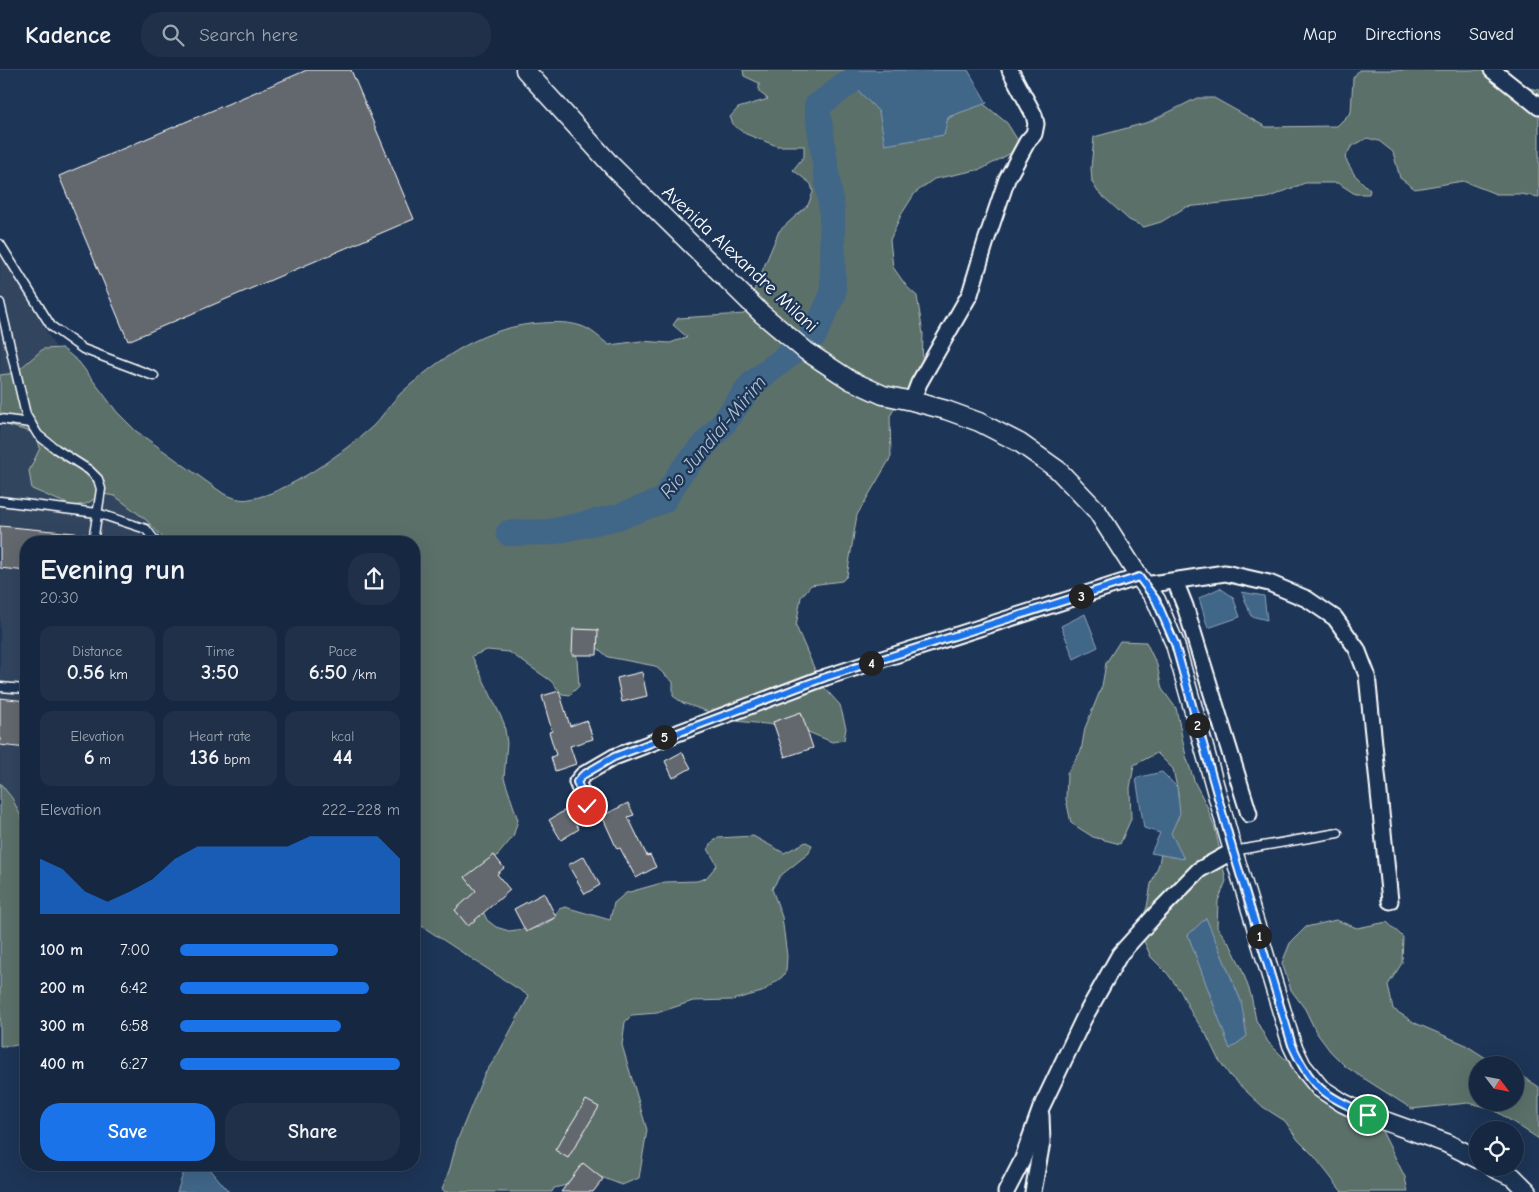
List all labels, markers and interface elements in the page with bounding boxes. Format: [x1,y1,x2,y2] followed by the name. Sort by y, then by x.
[141,12,491,57] search box
[25,21,111,49] text: Kadence
[159,21,187,49] icon: search
[199,24,298,46] text: Search here
[1303,24,1337,45] text: Map
[1365,24,1441,45] text: Directions
[1469,24,1514,45] text: Saved
[658,181,822,337] street label: Avenida Alexandre Milani
[655,371,771,503] water label: Rio Jundiaí-Mirim
[348,553,400,605] button: share
[40,554,185,586] text: Evening run
[1068,584,1094,608] pin: 3
[1078,588,1085,605] text: 3
[40,589,79,607] text: 20:30
[72,643,122,660] text: Distance
[205,643,235,660] text: Time
[329,643,357,660] text: Pace
[858,650,884,676] pin: 4
[868,655,875,672] text: 4
[67,660,105,684] text: 0.56
[201,660,239,684] text: 3:50
[309,660,347,684] text: 6:50
[105,666,128,683] text: km
[347,666,376,683] text: /km
[1184,712,1210,738] pin: 2
[1194,717,1201,734] text: 2
[652,724,676,750] pin: 5
[71,728,124,745] text: Elevation
[189,728,251,745] text: Heart rate
[331,728,354,745] text: kcal
[661,729,668,746] text: 5
[84,745,95,769] text: 6
[190,745,219,769] text: 136
[333,745,353,769] text: 44
[95,751,111,768] text: m
[219,751,250,768] text: bpm
[566,785,608,827] pin
[573,792,601,820] icon: check
[40,801,101,819] text: Elevation
[322,801,400,819] text: 222–228 m
[1246,924,1272,948] pin: 1
[1257,928,1262,945] text: 1
[40,941,83,959] text: 100 m
[120,941,150,959] text: 7:00
[40,979,85,997] text: 200 m
[120,979,148,997] text: 6:42
[40,1017,85,1035] text: 300 m
[120,1017,148,1035] text: 6:58
[40,1055,84,1073] text: 400 m
[120,1055,147,1073] text: 6:27
[1469,1056,1524,1111] north arrow
[1469,1056,1524,1176] map controls
[1347,1094,1389,1136] pin
[1354,1101,1382,1129] icon: arrive
[40,1103,215,1161] button: Save
[225,1103,400,1161] button: Share
[1469,1121,1524,1176] button: locate

